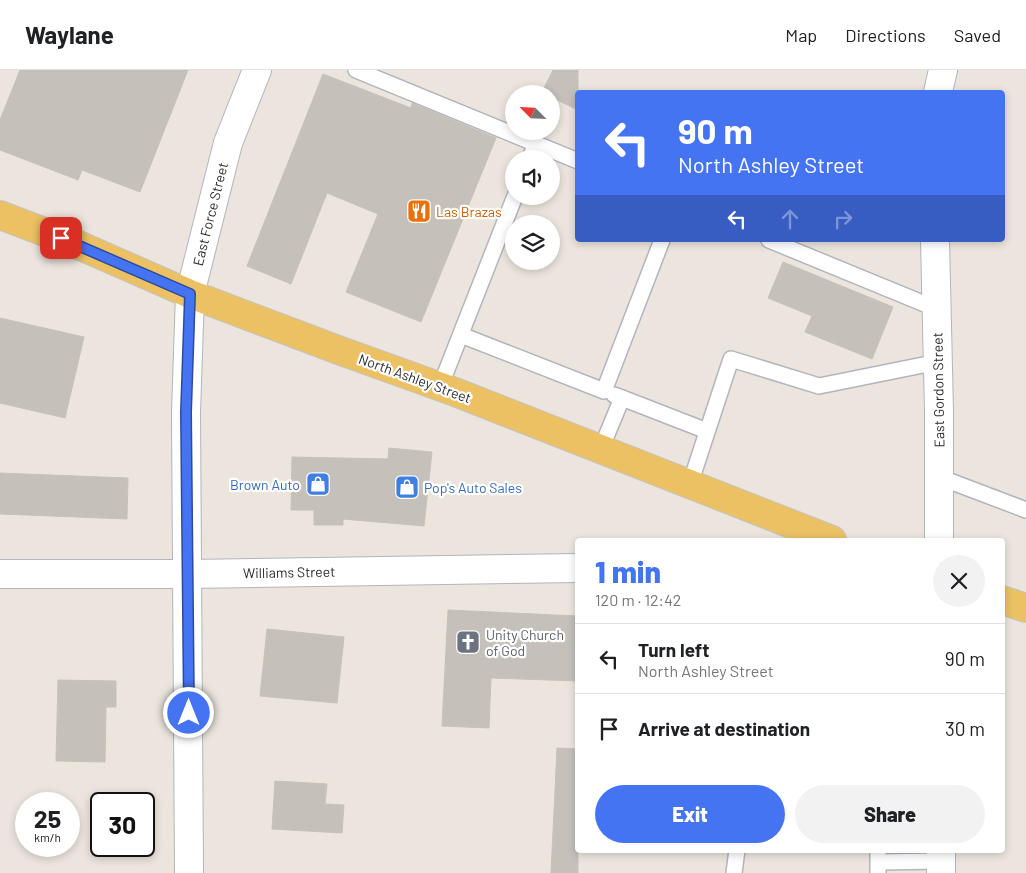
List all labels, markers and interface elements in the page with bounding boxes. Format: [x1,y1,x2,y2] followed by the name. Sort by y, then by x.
[25,20,114,49] text: Waylane
[785,24,817,46] text: Map
[845,24,926,46] text: Directions
[954,24,1001,46] text: Saved
[505,85,560,140] north arrow
[505,85,560,270] map controls
[678,109,753,151] text: 90 m
[595,110,660,175] icon: left
[505,150,560,205] button: sound
[678,151,864,177] text: North Ashley Street
[189,161,231,267] street label: East Force Street
[406,198,432,224] restaurant icon: Las Brazas
[436,203,502,220] place label: Las Brazas
[723,205,751,233] icon: left
[776,205,804,233] icon: ahead
[829,205,857,233] icon: right
[505,215,560,270] button: layers
[40,217,82,259] pin
[47,224,75,252] icon: arrive
[928,332,948,448] street label: East Gordon Street
[356,350,474,406] street label: North Ashley Street
[305,471,331,497] shop icon: Brown Auto
[394,474,420,500] shop icon: Pop's Auto Sales
[230,476,300,493] place label: Brown Auto
[424,479,522,496] place label: Pop's Auto Sales
[595,553,661,589] text: 1 min
[933,555,985,607] button: close
[243,563,335,581] street label: Williams Street
[595,590,681,609] text: 120 m · 12:42
[486,626,564,659] place label: Unity Church of God
[455,629,481,655] church icon: Unity Church of God
[638,638,709,661] text: Turn left
[595,645,623,673] icon: left
[945,647,985,670] text: 90 m
[638,661,774,680] text: North Ashley Street
[162,686,214,738] position arrow
[595,715,623,743] icon: arrive
[638,717,810,740] text: Arrive at destination
[945,717,985,740] text: 30 m
[595,785,785,843] button: Exit
[795,785,985,843] button: Share
[90,792,155,857] speed limit sign: 30
[34,803,61,833] text: 25
[34,830,61,844] text: km/h

